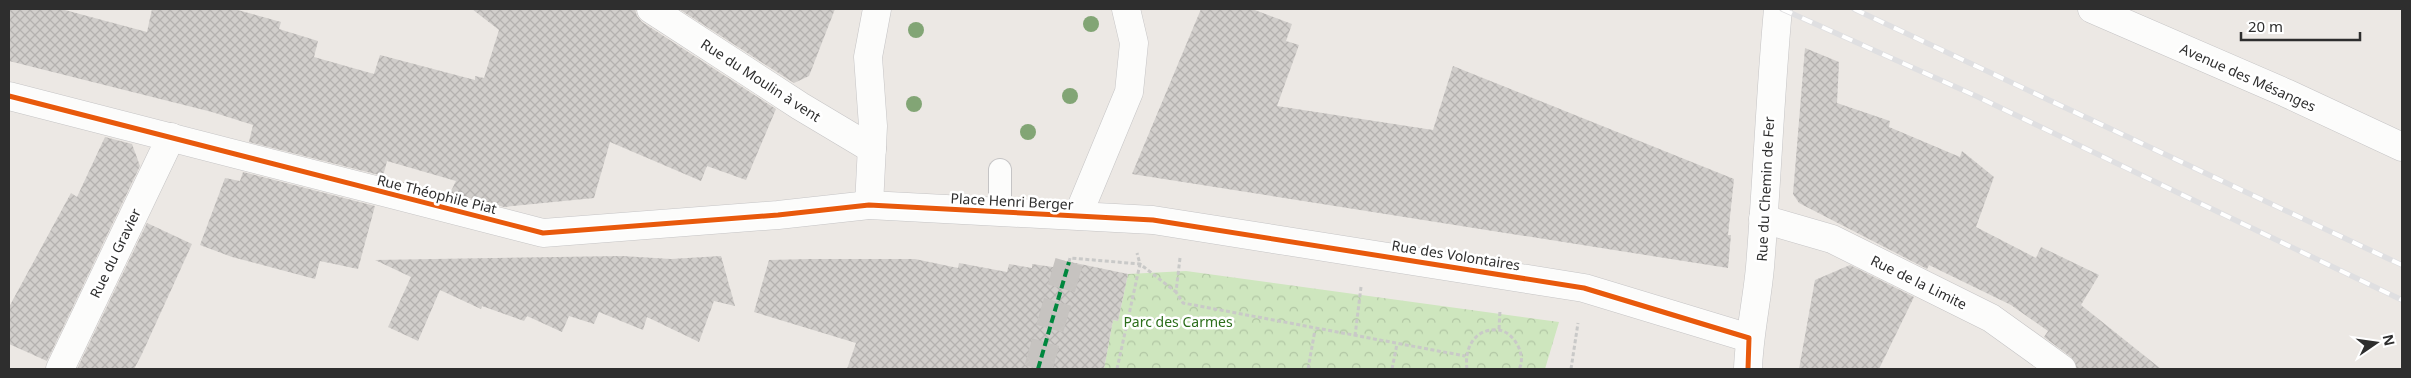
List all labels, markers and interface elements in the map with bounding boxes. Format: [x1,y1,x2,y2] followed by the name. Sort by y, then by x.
[2241,10,2360,42] scale bar
[2248,16,2283,36] text: 20 m
[697,34,825,126] street label: Rue du Moulin à vent
[2177,38,2319,116] street label: Avenue des Mésanges
[1752,116,1778,262] street label: Rue du Chemin de Fer
[375,170,499,218] street label: Rue Théophile Piat
[950,188,1074,214] street label: Place Henri Berger
[85,205,145,301] street label: Rue du Gravier
[1390,235,1522,275] street label: Rue des Volontaires
[1868,251,1970,314] street label: Rue de la Limite
[1123,312,1233,331] park label: Parc des Carmes
[2351,318,2401,368] north arrow
[2379,332,2400,348] text: N

